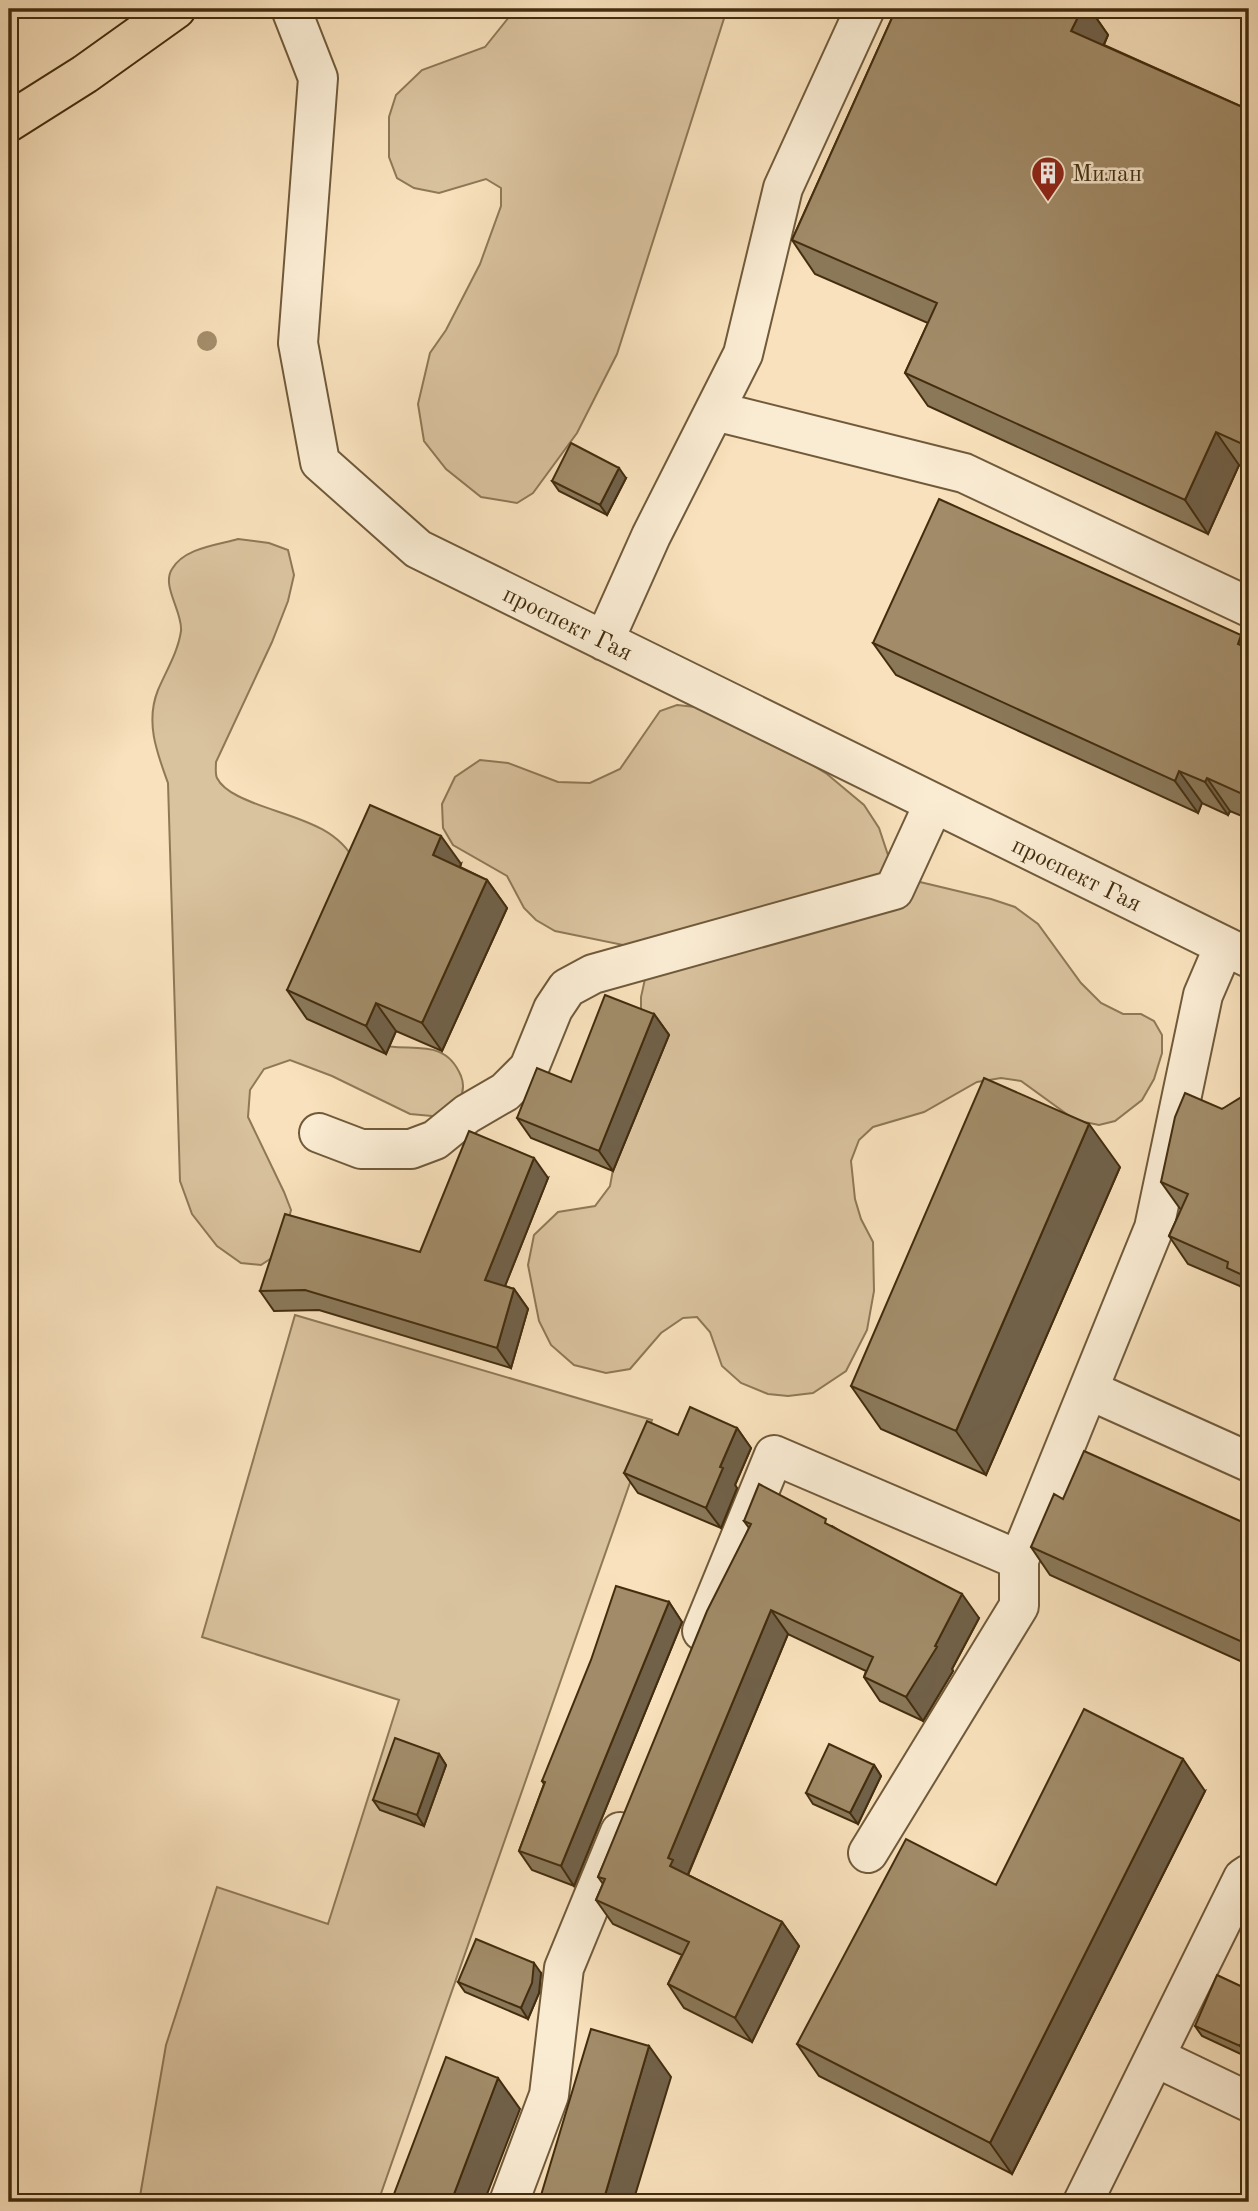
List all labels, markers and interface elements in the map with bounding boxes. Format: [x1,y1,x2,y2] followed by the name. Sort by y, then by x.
[1029,154,1067,203] building icon: Милан
[1072,163,1142,187] place label: Милан
[499,583,636,666] street label: проспект Гая
[1008,834,1145,917] street label: проспект Гая

